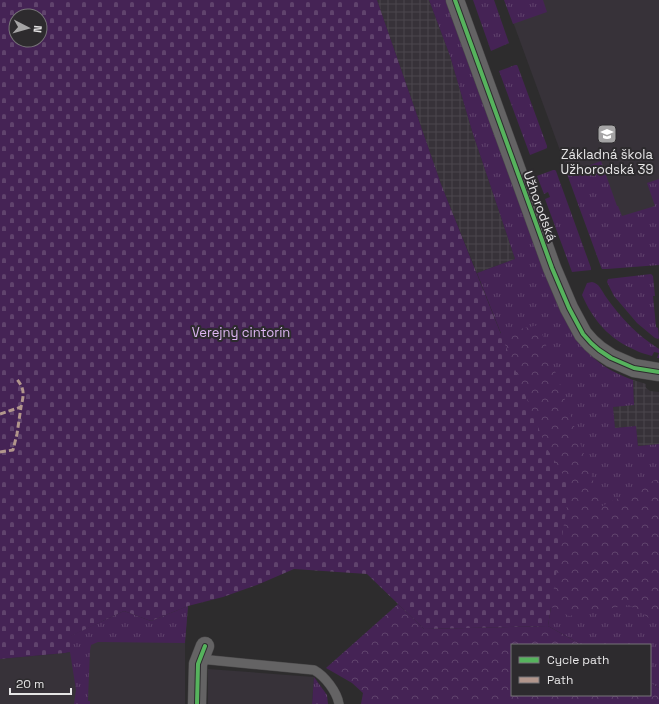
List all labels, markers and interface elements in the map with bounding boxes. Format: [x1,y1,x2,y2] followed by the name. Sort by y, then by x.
[8,8,48,48] north arrow
[31,25,45,33] text: N
[596,123,618,145] school or university icon: Základná škola Užhorodská 39
[561,146,653,178] place label: Základná škola Užhorodská 39
[519,168,561,244] street label: Užhorodská
[192,324,290,341] park label: Verejný cintorín
[511,644,651,696] legend
[547,652,609,668] text: Cycle path
[10,670,71,696] scale bar
[547,672,573,688] text: Path
[16,676,44,692] text: 20 m

